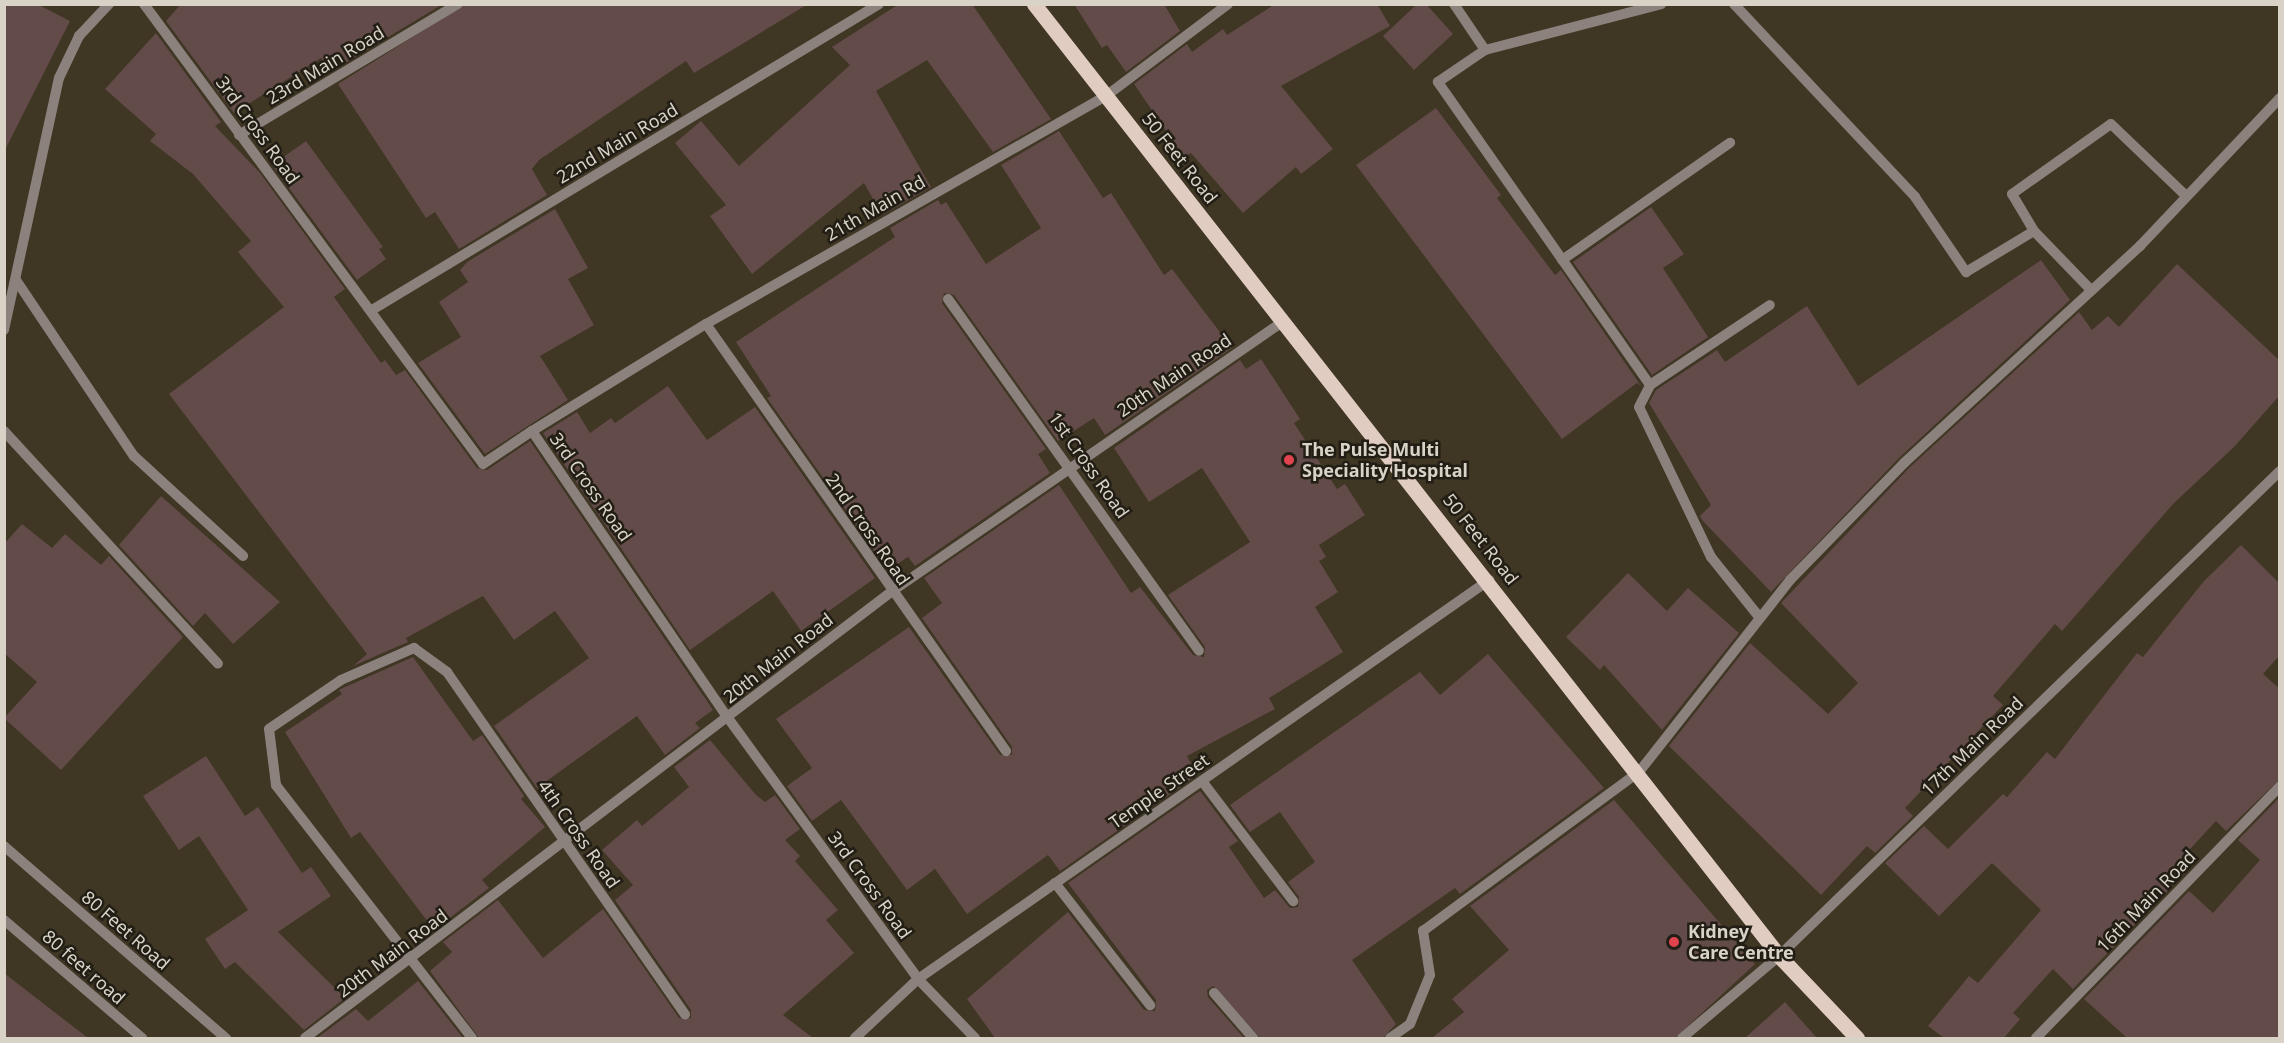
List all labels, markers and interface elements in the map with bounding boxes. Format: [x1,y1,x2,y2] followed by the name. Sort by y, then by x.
[262,21,388,109] street label: 23rd Main Road
[212,72,304,188] street label: 3rd Cross Road
[552,98,682,188] street label: 22nd Main Road
[1138,108,1222,208] street label: 50 Feet Road
[821,171,929,245] street label: 21th Main Rd
[1113,329,1235,421] street label: 20th Main Road
[1044,408,1134,522] street label: 1st Cross Road
[546,429,636,545] street label: 3rd Cross Road
[1302,439,1468,482] place label: The Pulse Multi Speciality Hospital
[1280,451,1298,469] marker: The Pulse Multi Speciality Hospital
[821,469,915,589] street label: 2nd Cross Road
[1439,489,1523,589] street label: 50 Feet Road
[719,609,837,707] street label: 20th Main Road
[1917,692,2027,800] street label: 17th Main Road
[1105,749,1213,833] street label: Temple Street
[534,776,624,892] street label: 4th Cross Road
[824,827,916,943] street label: 3rd Cross Road
[2092,846,2200,956] street label: 16th Main Road
[78,886,174,974] street label: 80 Feet Road
[332,904,452,1002] street label: 20th Main Road
[1688,921,1794,964] place label: Kidney Care Centre
[38,925,130,1009] street label: 80 feet road
[1665,933,1683,951] marker: Kidney Care Centre

